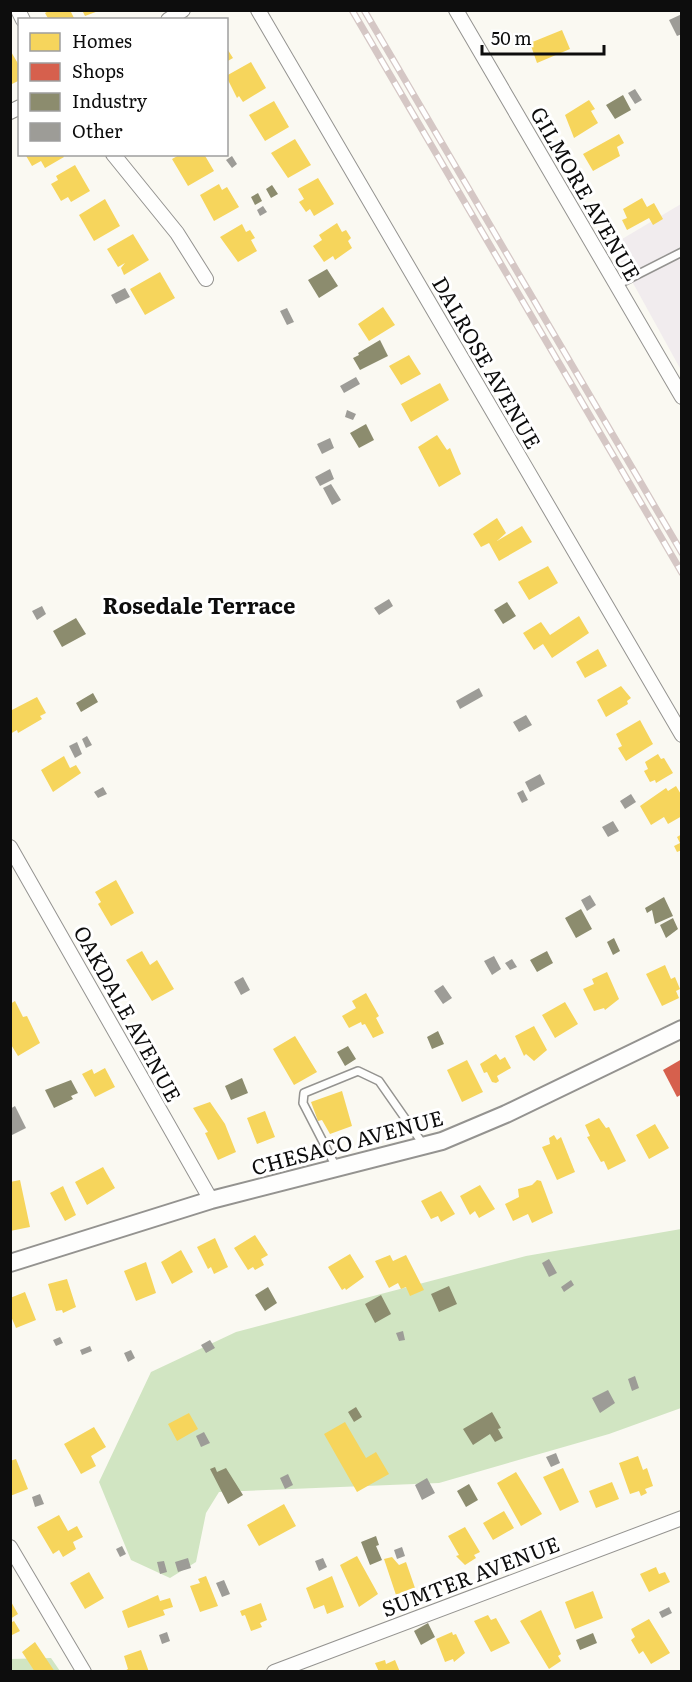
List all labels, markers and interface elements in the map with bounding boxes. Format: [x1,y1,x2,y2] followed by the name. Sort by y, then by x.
[18,18,228,156] legend
[482,18,604,56] scale bar
[491,24,532,51] text: 50 m
[72,27,132,54] text: Homes
[72,57,124,84] text: Shops
[72,87,148,114] text: Industry
[524,100,650,286] street label: GILMORE AVENUE
[72,117,123,144] text: Other
[426,270,550,454] street label: DALROSE AVENUE
[103,588,295,621] district label: Rosedale Terrace
[68,919,190,1107] street label: OAKDALE AVENUE
[248,1100,446,1182] street label: CHESACO AVENUE
[377,1527,563,1623] street label: SUMTER AVENUE

